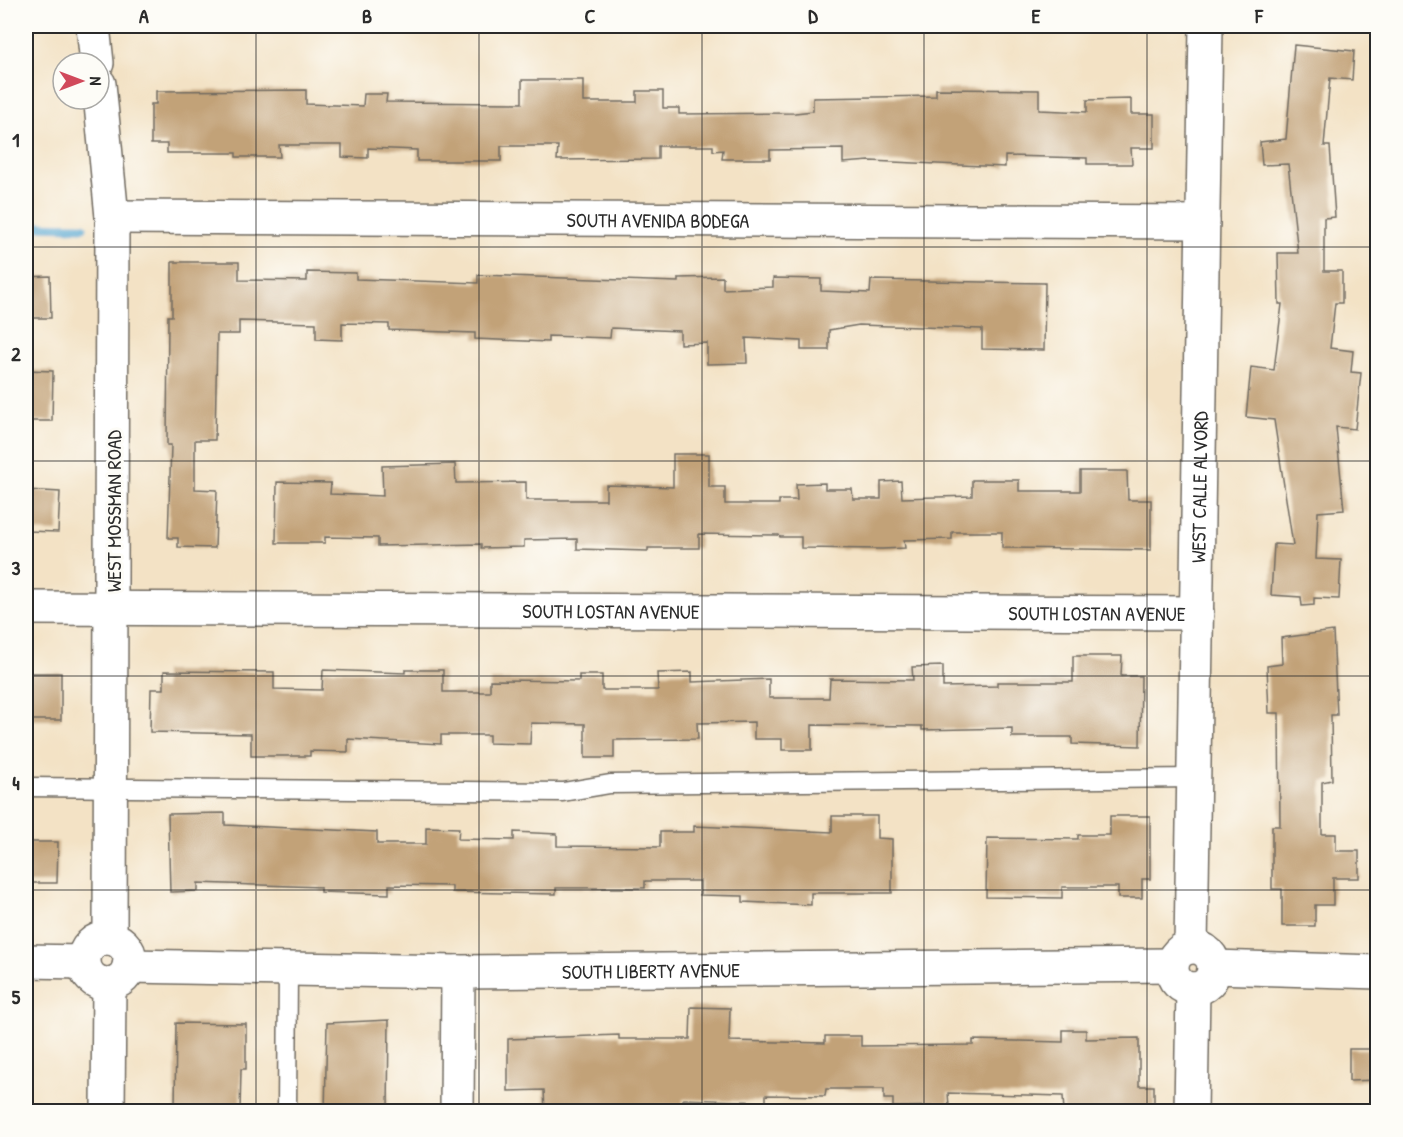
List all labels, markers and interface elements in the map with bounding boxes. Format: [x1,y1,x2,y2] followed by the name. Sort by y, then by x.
[139,2,149,29] text: A
[362,2,372,29] text: B
[585,2,596,29] text: C
[808,2,818,29] text: D
[1032,2,1041,29] text: E
[1254,2,1264,29] text: F
[51,51,111,111] north arrow
[85,77,107,86] text: N
[12,126,20,153] text: 1
[567,206,750,233] street label: SOUTH AVENIDA BODEGA
[11,340,21,367] text: 2
[1184,411,1213,563] street label: WEST CALLE ALVORD
[100,429,127,592] street label: WEST MOSSMAN ROAD
[12,554,21,581] text: 3
[522,597,700,624] street label: SOUTH LOSTAN AVENUE
[1008,599,1186,626] street label: SOUTH LOSTAN AVENUE
[12,769,20,796] text: 4
[562,956,740,984] street label: SOUTH LIBERTY AVENUE
[12,983,21,1010] text: 5

